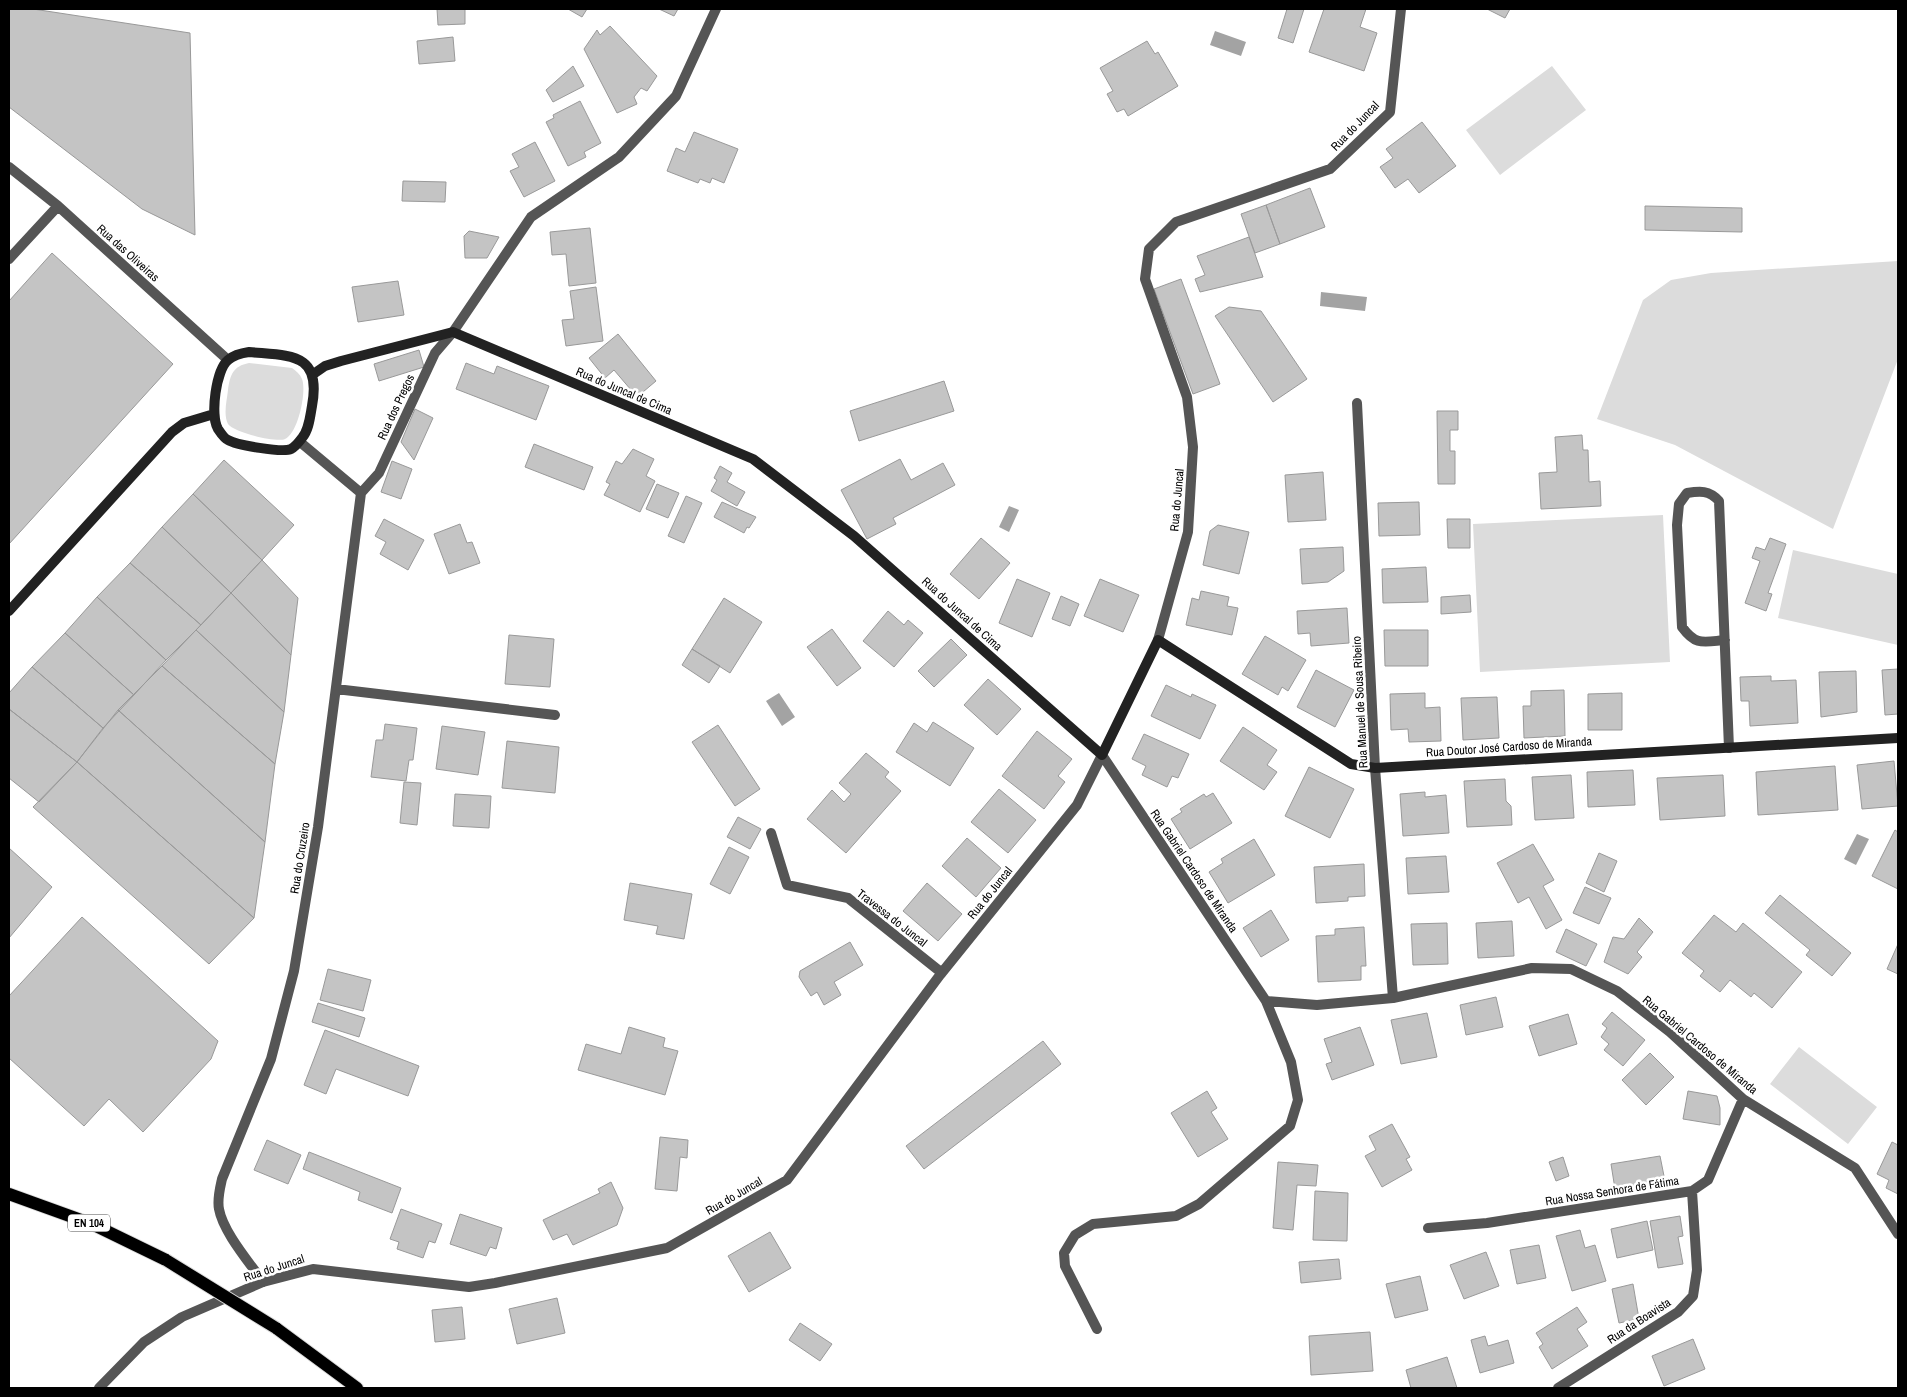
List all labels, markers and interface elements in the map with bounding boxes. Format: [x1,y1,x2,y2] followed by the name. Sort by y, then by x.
[1327,98,1383,154] street label: Rua do Juncal
[93,221,163,285] street label: Rua das Oliveiras
[574,364,675,419] street label: Rua do Juncal de Cima
[374,372,418,442] street label: Rua dos Pregos
[1166,468,1188,532] street label: Rua do Juncal
[918,574,1006,655] street label: Rua do Juncal de Cima
[1349,635,1371,769] street label: Rua Manuel de Sousa Ribeiro
[1426,733,1593,761] street label: Rua Doutor José Cardoso de Miranda
[1147,806,1242,936] street label: Rua Gabriel Cardoso de Miranda
[286,821,314,895] street label: Rua do Cruzeiro
[964,864,1016,922] street label: Rua do Juncal
[854,886,930,950] street label: Travessa do Juncal
[1639,992,1761,1098] street label: Rua Gabriel Cardoso de Miranda
[1544,1172,1681,1209] street label: Rua Nossa Senhora de Fátima
[703,1173,765,1219] street label: Rua do Juncal
[68,1214,110,1232] road number: EN 104
[242,1251,306,1285] street label: Rua do Juncal
[1604,1294,1674,1348] street label: Rua da Boavista

